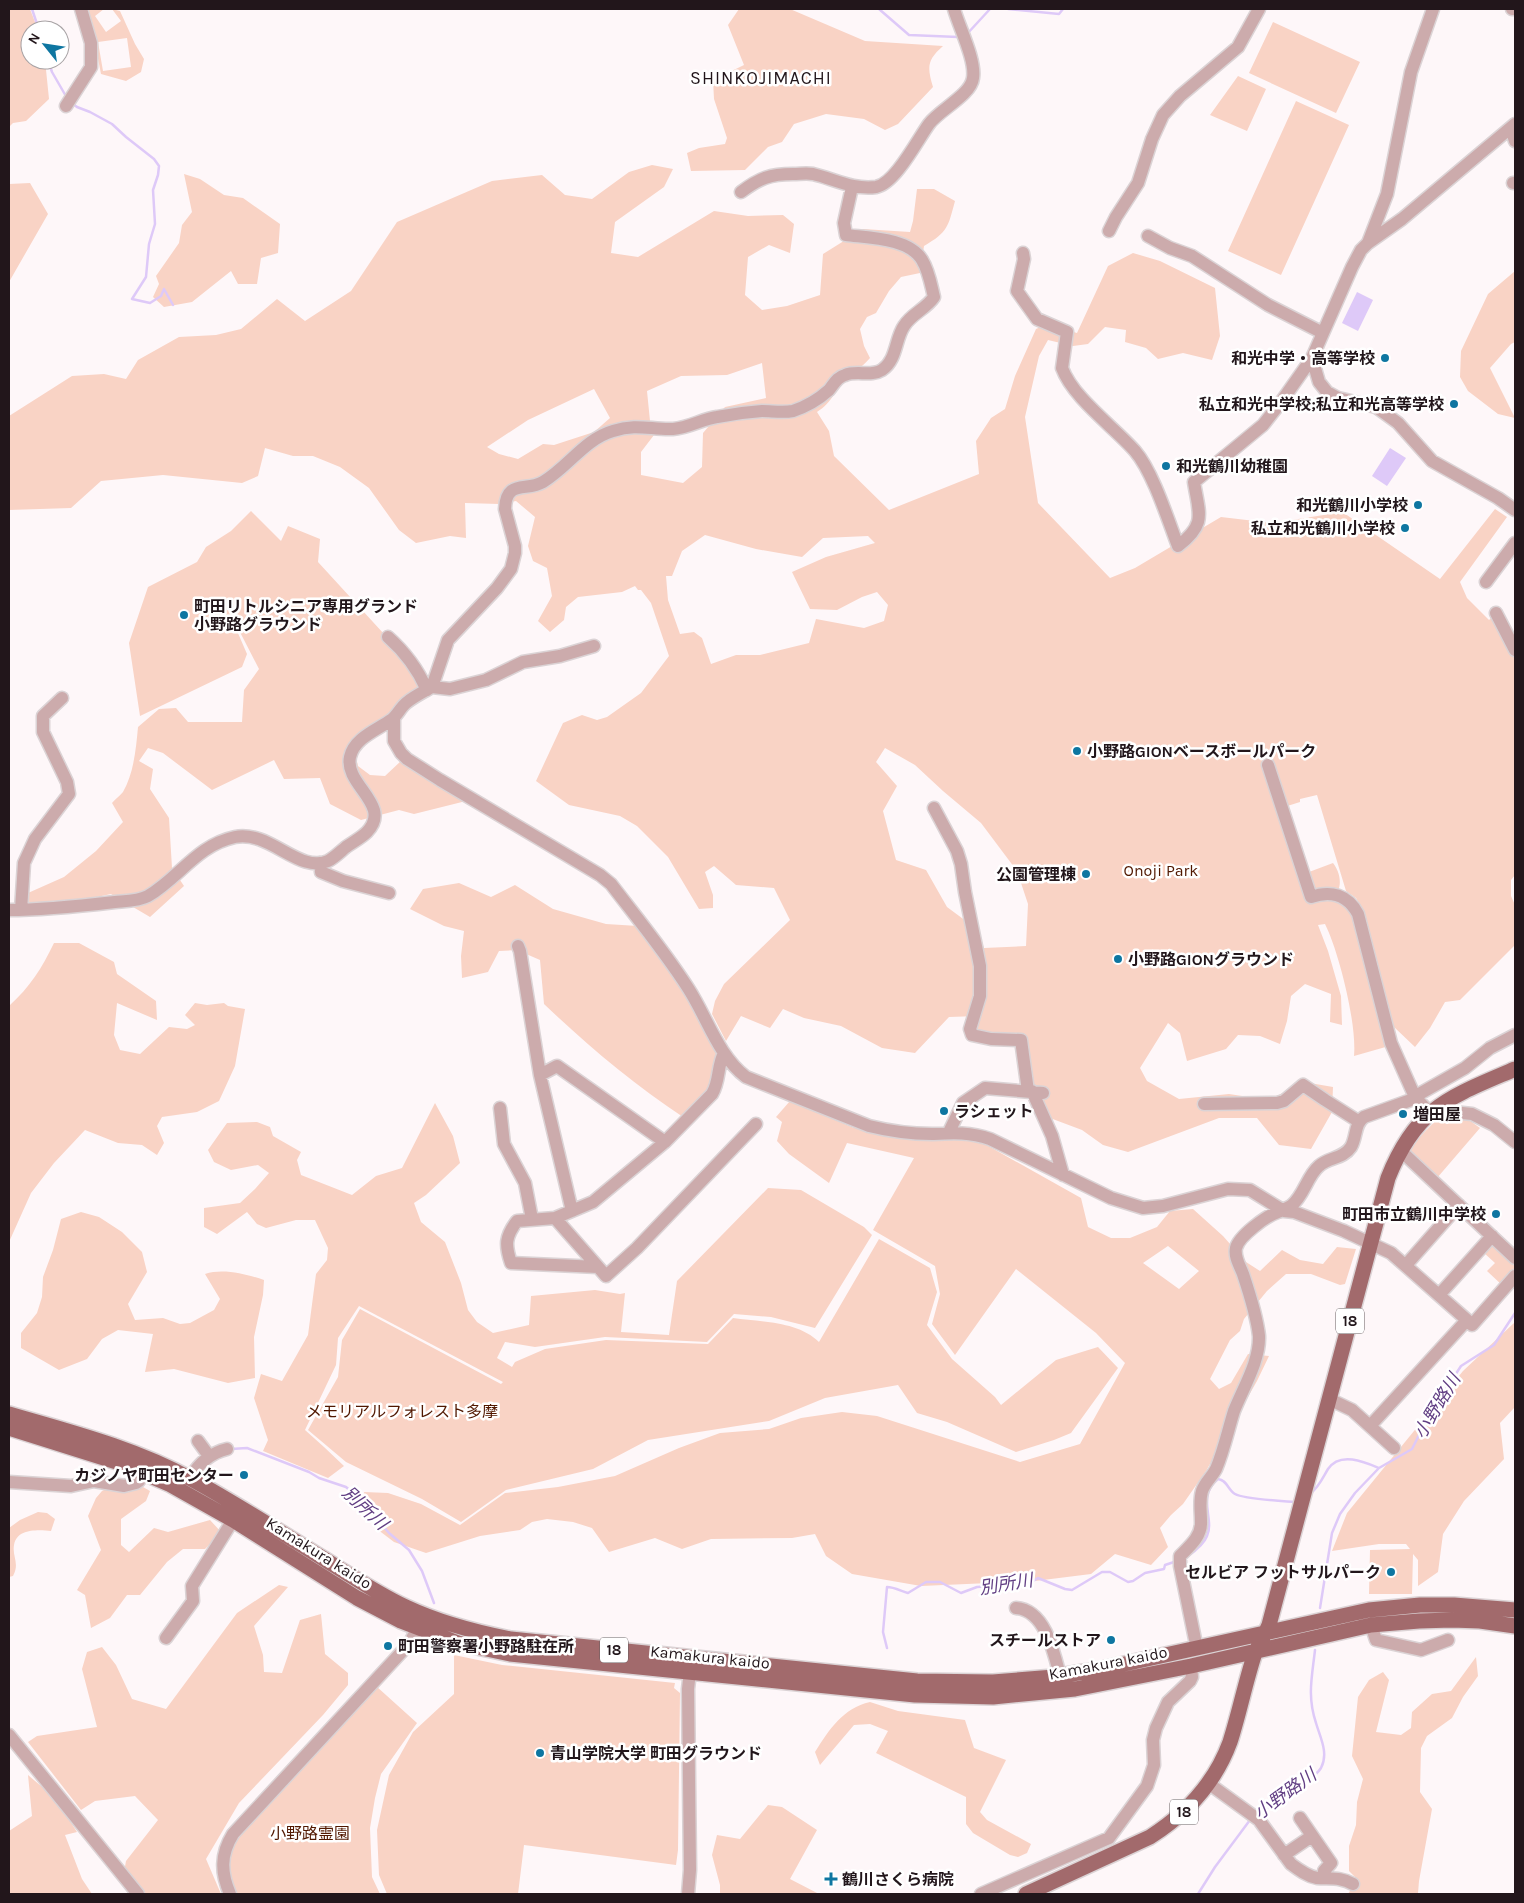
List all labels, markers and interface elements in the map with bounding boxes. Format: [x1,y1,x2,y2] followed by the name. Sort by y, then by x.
[20,20,70,70] north arrow
[24,30,44,47] text: N
[690,67,832,89] district label: SHINKOJIMACHI
[1231,349,1375,368] place label: 和光中学・高等学校
[1379,352,1391,364] marker: 和光中学・高等学校
[1199,395,1444,414] place label: 私立和光中学校;私立和光高等学校
[1448,398,1460,410] marker: 私立和光中学校;私立和光高等学校
[1176,457,1288,476] place label: 和光鶴川幼稚園
[1160,460,1172,472] marker: 和光鶴川幼稚園
[1296,496,1408,515] place label: 和光鶴川小学校
[1412,499,1424,511] marker: 和光鶴川小学校
[1251,519,1395,538] place label: 私立和光鶴川小学校
[1399,522,1411,534] marker: 私立和光鶴川小学校
[194,597,418,634] place label: 町田リトルシニア専用グランド 小野路グラウンド
[178,609,190,621] marker: 町田リトルシニア専用グランド 小野路グラウンド
[1087,742,1316,761] place label: 小野路GIONベースボールパーク
[1071,745,1083,757] marker: 小野路GIONベースボールパーク
[1124,861,1198,880] park label: Onoji Park
[996,865,1076,884] place label: 公園管理棟
[1080,868,1092,880] marker: 公園管理棟
[1128,950,1294,969] place label: 小野路GIONグラウンド
[1112,953,1124,965] marker: 小野路GIONグラウンド
[954,1102,1034,1121] place label: ラシェット
[938,1105,950,1117] marker: ラシェット
[1413,1105,1461,1124] place label: 増田屋
[1397,1108,1409,1120] marker: 増田屋
[1342,1205,1486,1224] place label: 町田市立鶴川中学校
[1490,1208,1502,1220] marker: 町田市立鶴川中学校
[1336,1308,1364,1334] road number: 18
[1409,1368,1466,1443] water label: 小野路川
[306,1402,498,1421] park label: メモリアルフォレスト多摩
[74,1466,234,1485] place label: カジノヤ町田センター
[238,1469,250,1481] marker: カジノヤ町田センター
[338,1482,394,1536] water label: 別所川
[263,1513,375,1593] street label: Kamakura kaido
[1185,1563,1381,1582] place label: セルビア フットサルパーク
[1385,1566,1397,1578] marker: セルビア フットサルパーク
[978,1569,1036,1599] water label: 別所川
[989,1631,1101,1650] place label: スチールストア
[1105,1634,1117,1646] marker: スチールストア
[398,1637,574,1656] place label: 町田警察署小野路駐在所
[600,1638,628,1662] road number: 18
[382,1640,394,1652] marker: 町田警察署小野路駐在所
[649,1641,771,1673] street label: Kamakura kaido
[1047,1642,1169,1684] street label: Kamakura kaido
[550,1744,762,1763] place label: 青山学院大学 町田グラウンド
[534,1747,546,1759] marker: 青山学院大学 町田グラウンド
[1249,1763,1322,1824] water label: 小野路川
[1170,1800,1198,1824] road number: 18
[270,1824,350,1843] park label: 小野路霊園
[842,1870,954,1889] place label: 鶴川さくら病院
[824,1872,838,1886] marker: 鶴川さくら病院

